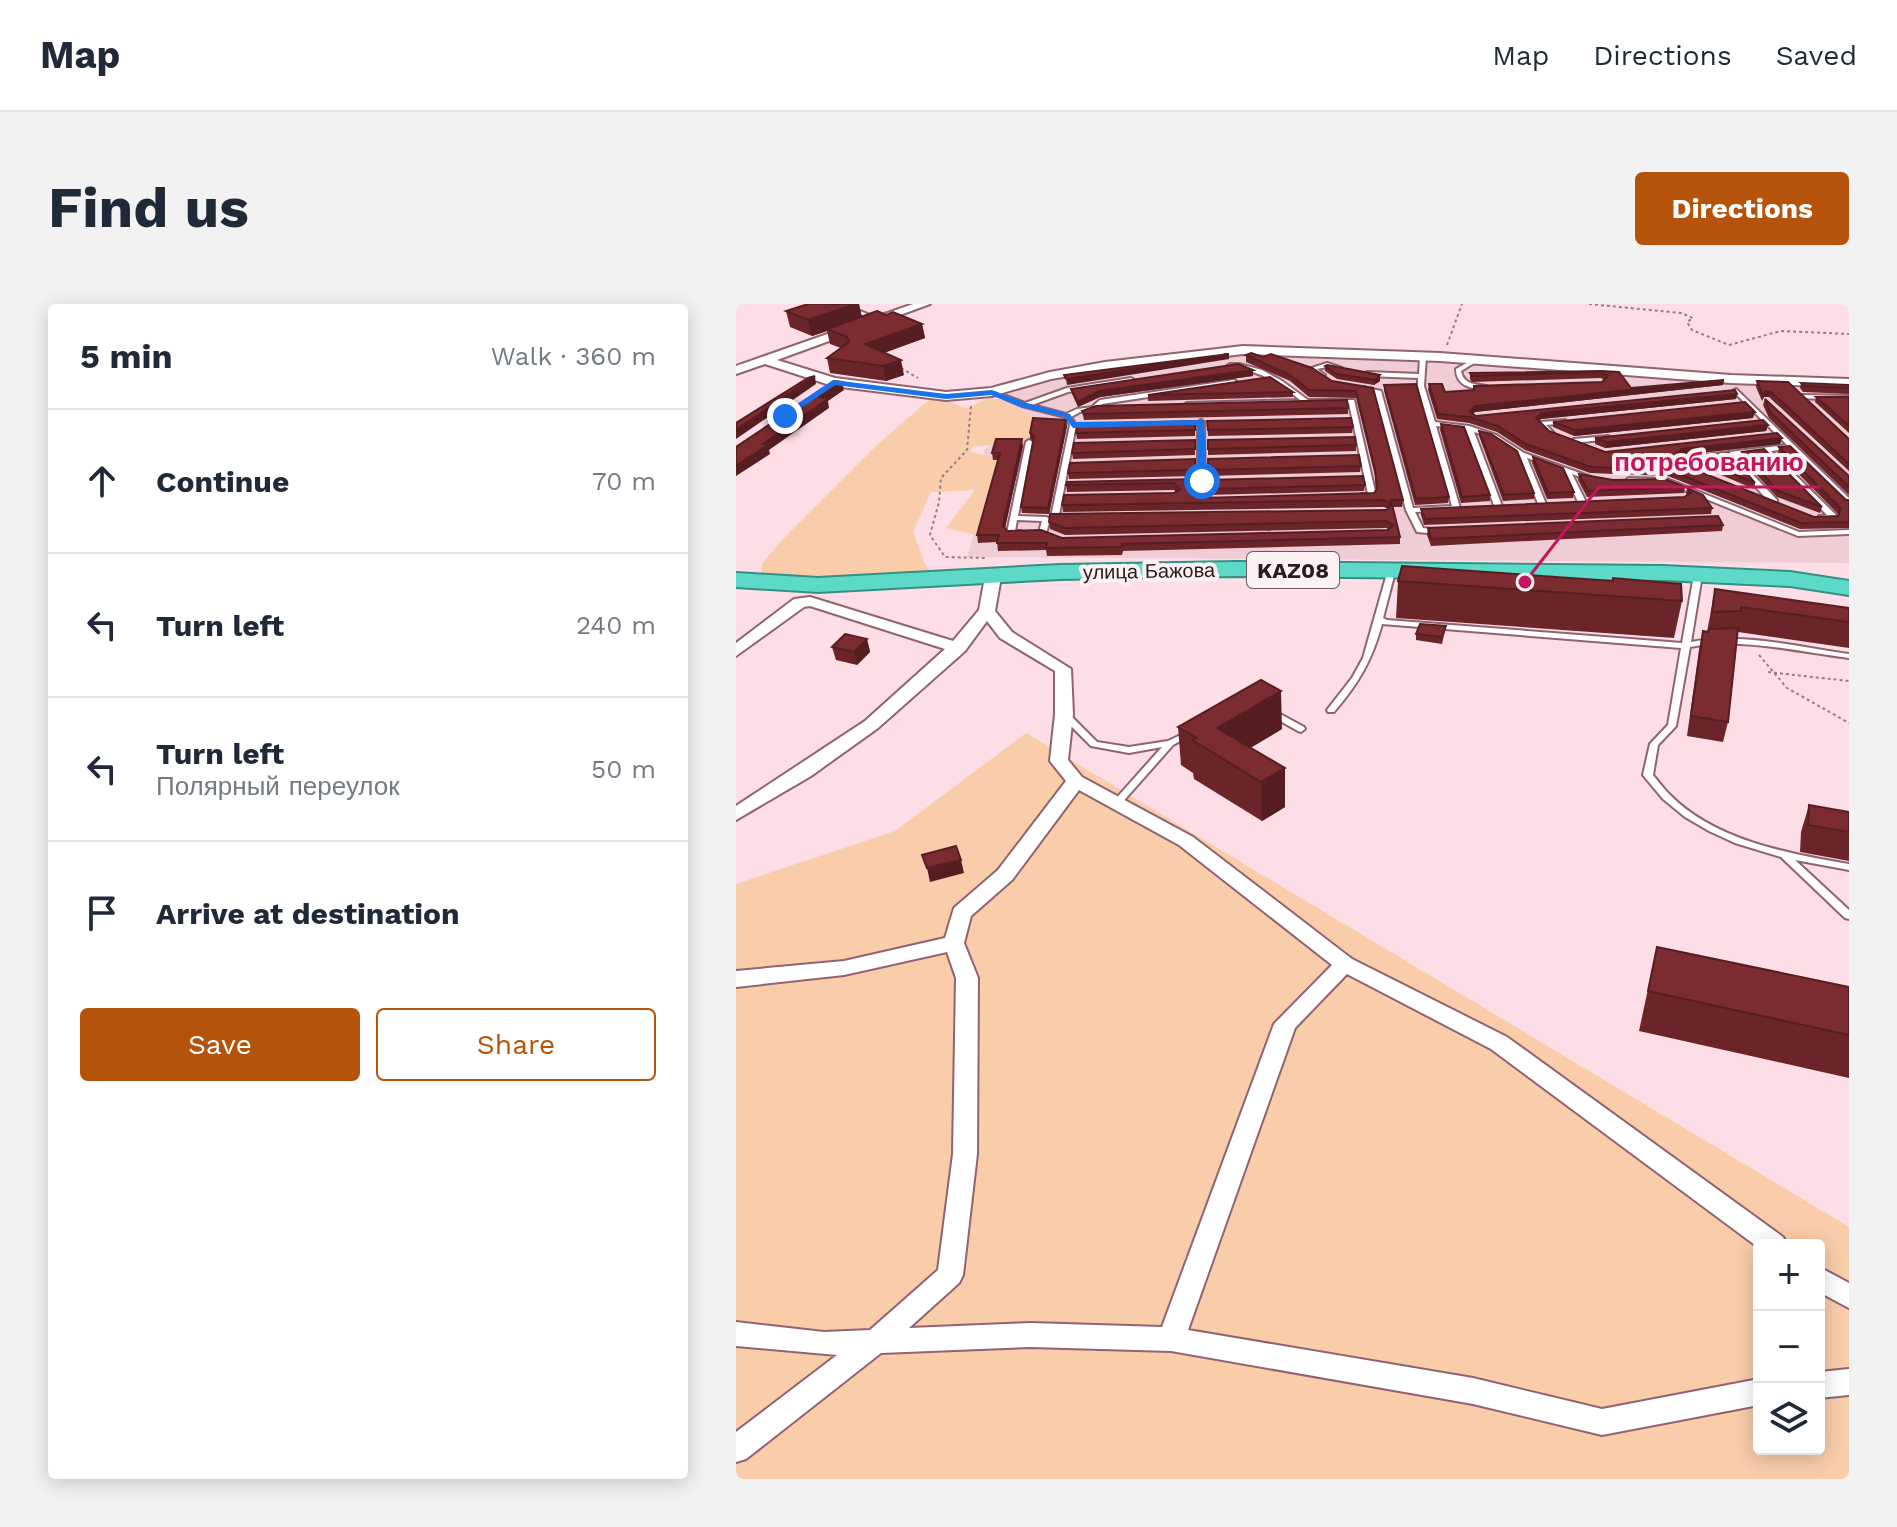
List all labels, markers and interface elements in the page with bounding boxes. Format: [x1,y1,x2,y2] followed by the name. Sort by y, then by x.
[40,33,120,77] text: Map
[1492,39,1549,72] text: Map
[1593,39,1732,72] text: Directions
[1776,39,1857,72] text: Saved
[1635,172,1849,245] button: Directions
[48,175,249,241] text: Find us
[80,336,173,376] text: 5 min
[491,341,656,371] text: Walk · 360 m
[767,398,803,434] route end
[1599,437,1820,487] callout: потребованию
[1614,447,1804,477] text: потребованию
[80,459,124,503] icon: ahead
[1184,463,1220,499] route start
[156,464,289,499] text: Continue
[592,466,656,496] text: 70 m
[1247,552,1339,588] road number: KAZ08
[1083,558,1216,584] street label: улица Бажова
[80,603,124,647] icon: left
[156,608,284,643] text: Turn left
[576,610,656,640] text: 240 m
[156,736,284,771] text: Turn left
[80,747,124,791] icon: left
[591,754,656,784] text: 50 m
[156,771,400,801] text: Полярный переулок
[80,891,124,935] icon: arrive
[156,896,460,931] text: Arrive at destination
[80,1008,360,1081] button: Save
[376,1008,656,1081] button: Share
[1753,1239,1825,1455] map controls
[1753,1239,1825,1311] button: +
[1753,1311,1825,1383] button: −
[1753,1383,1825,1455] button: layers

